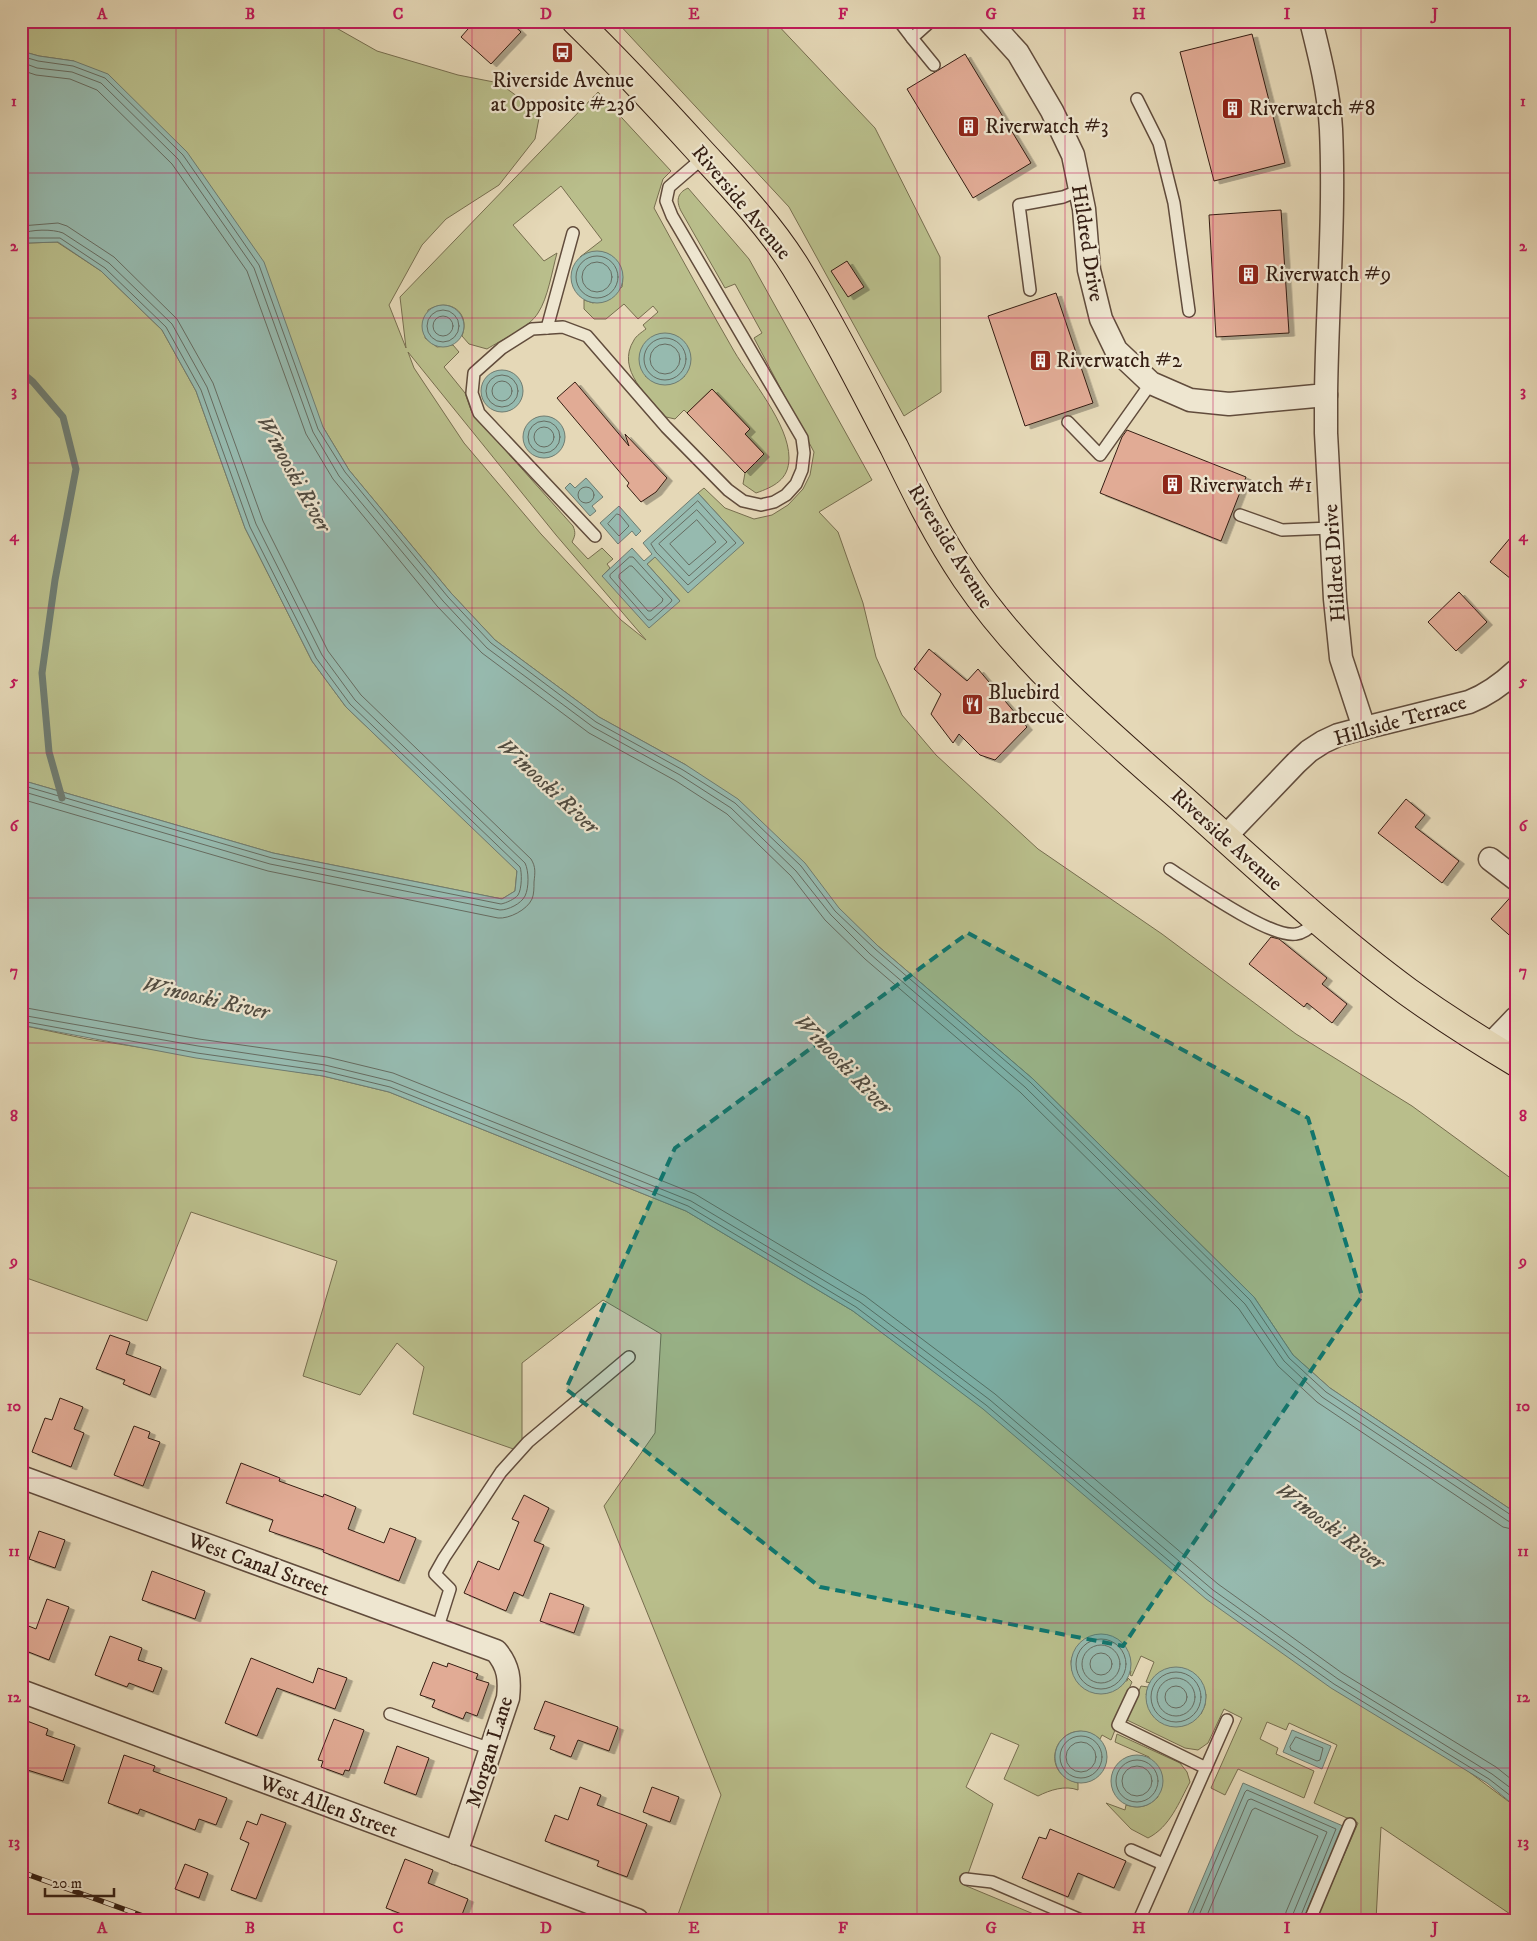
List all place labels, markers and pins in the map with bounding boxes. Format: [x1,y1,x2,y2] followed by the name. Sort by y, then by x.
[551,41,575,65] bus stop icon: Riverside Avenue at Opposite #236
[491,68,636,118] place label: Riverside Avenue at Opposite #236
[1221,96,1245,120] building icon: Riverwatch #8
[1249,96,1375,122] place label: Riverwatch #8
[957,114,981,138] building icon: Riverwatch #3
[985,114,1109,140] place label: Riverwatch #3
[1237,262,1261,286] building icon: Riverwatch #9
[1265,262,1391,288] place label: Riverwatch #9
[1028,348,1052,372] building icon: Riverwatch #2
[1056,348,1183,374] place label: Riverwatch #2
[1161,473,1185,497] building icon: Riverwatch #1
[1189,473,1312,499] place label: Riverwatch #1
[988,680,1065,730] place label: Bluebird Barbecue
[960,692,984,716] restaurant icon: Bluebird Barbecue

